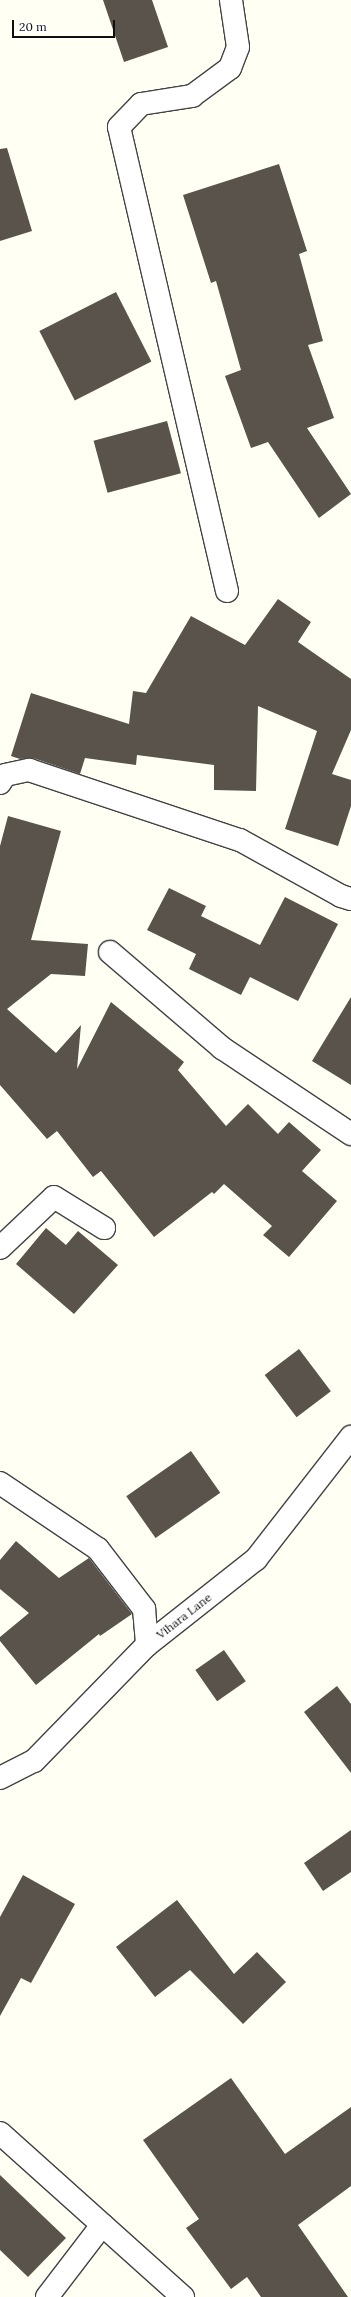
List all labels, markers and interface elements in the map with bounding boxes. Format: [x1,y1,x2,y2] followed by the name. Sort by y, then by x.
[14,12,117,38] scale bar
[19,19,47,34] text: 20 m
[154,1590,214,1642] street label: Vihara Lane

